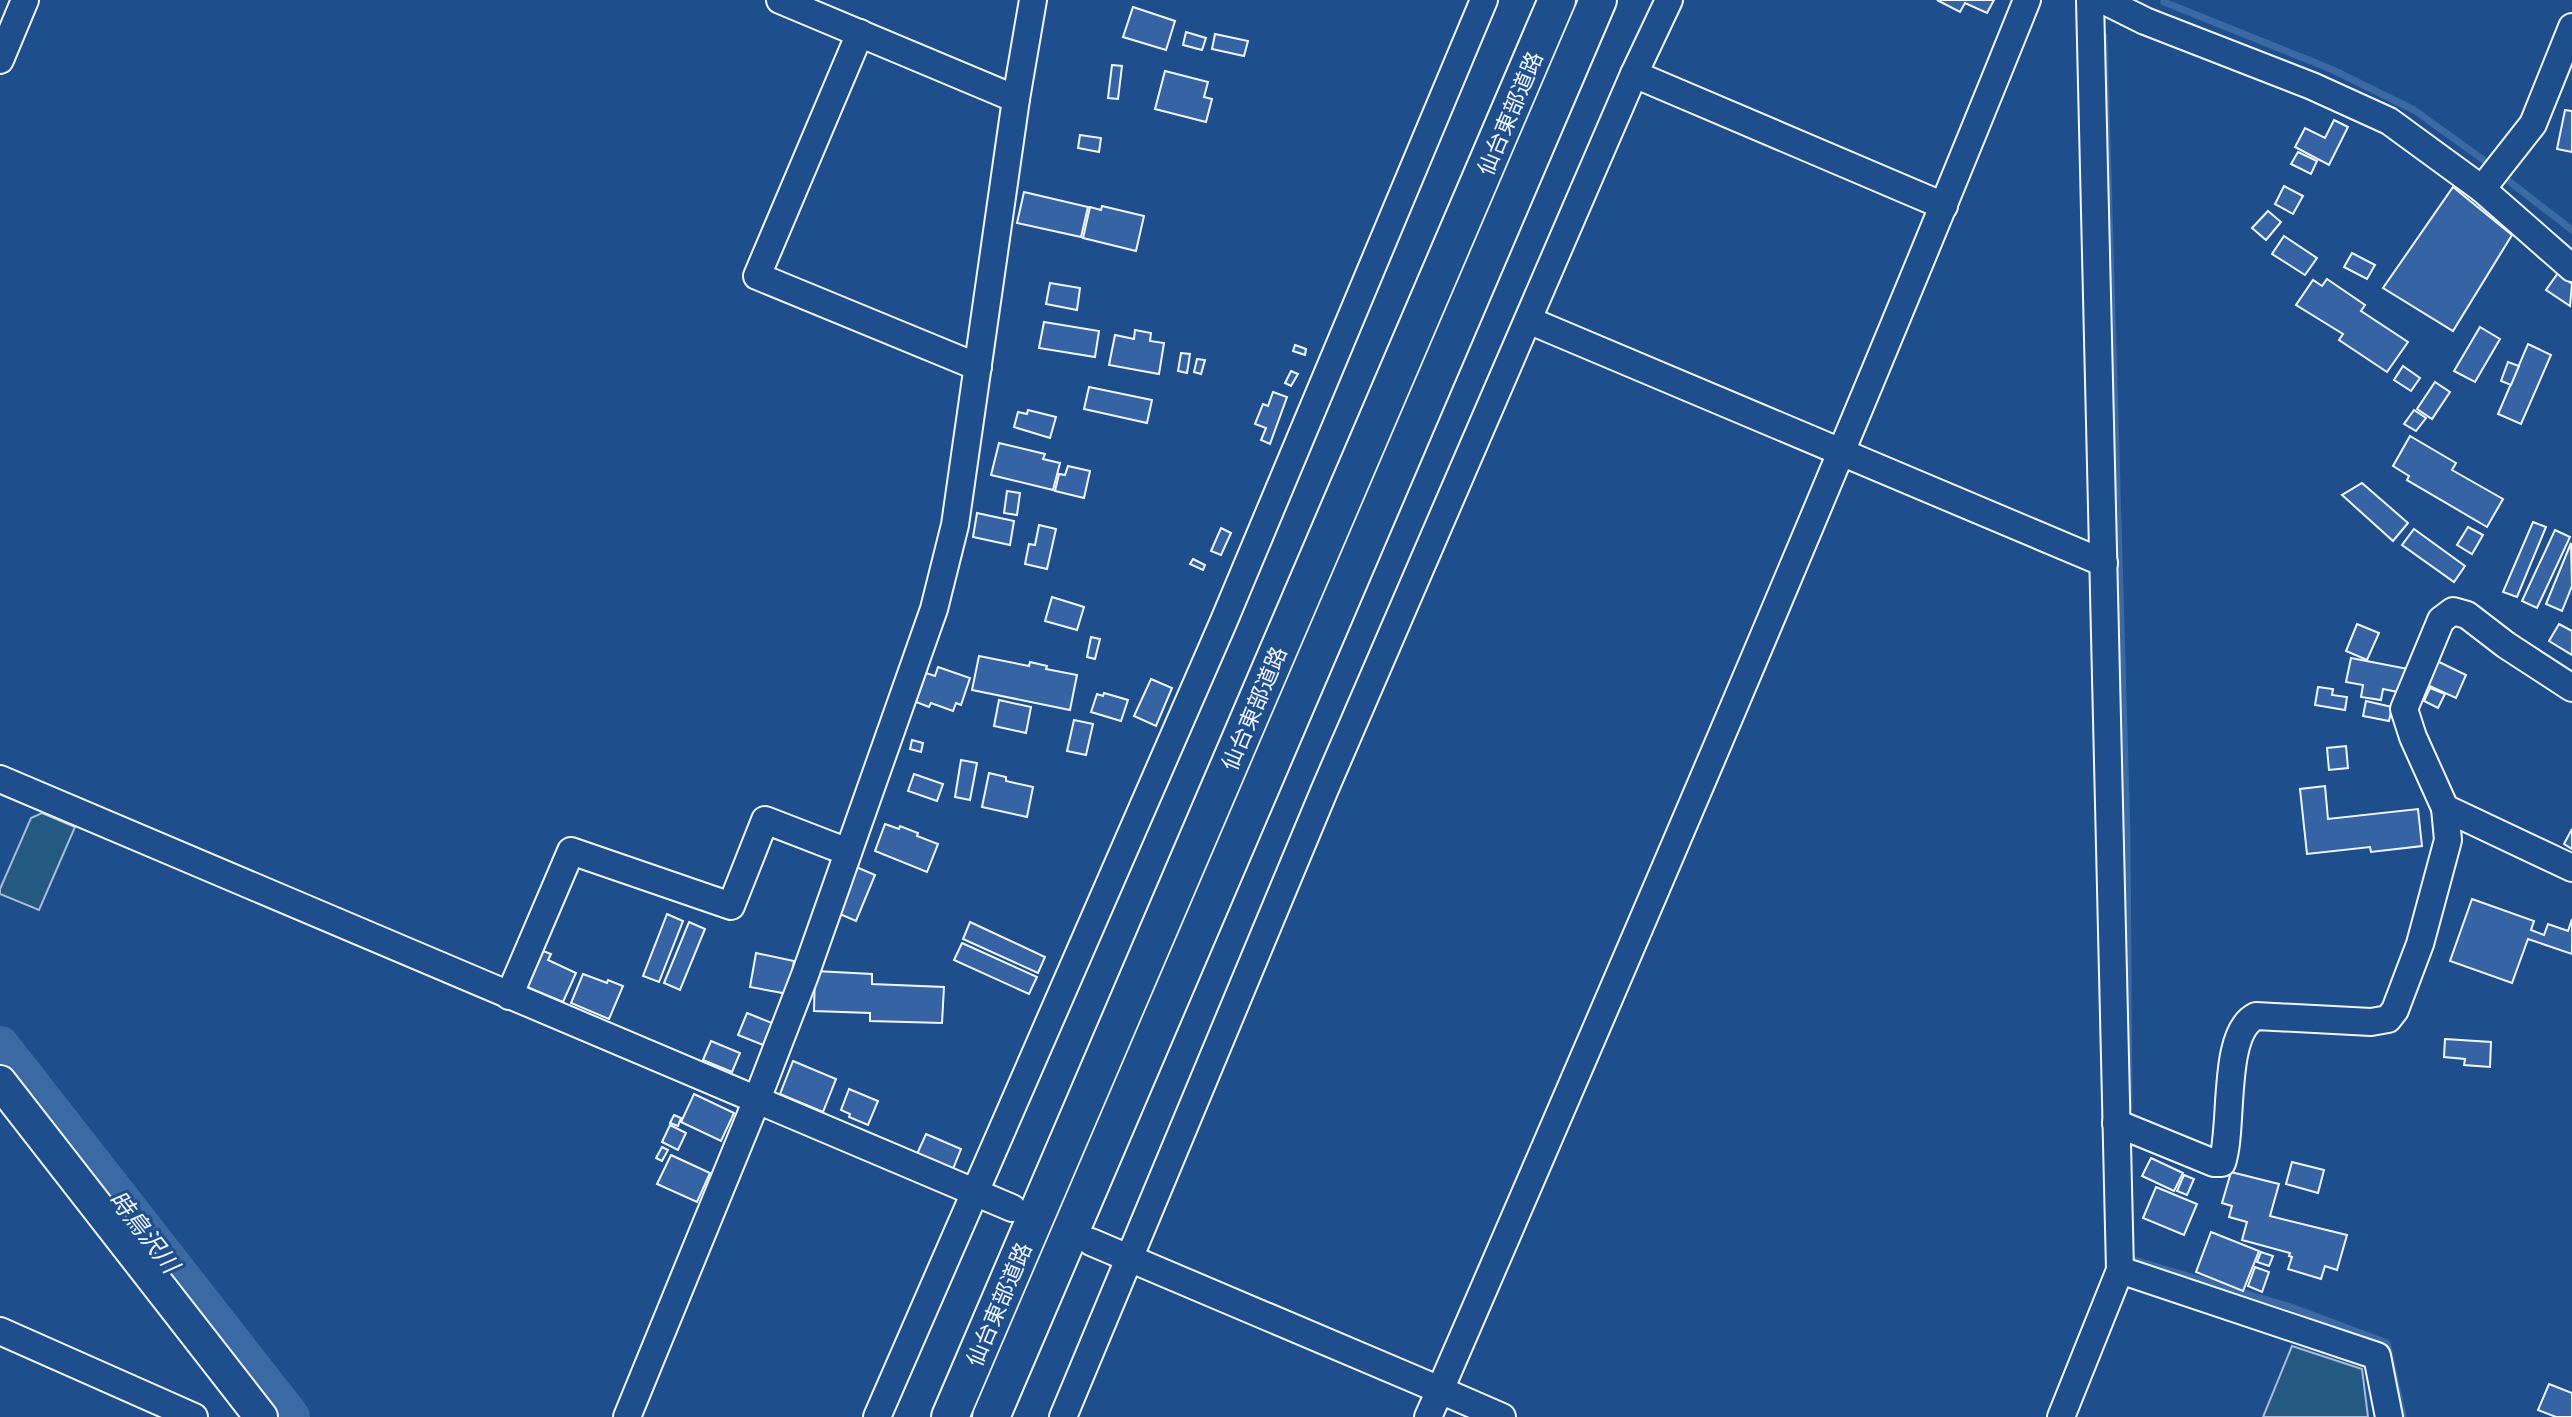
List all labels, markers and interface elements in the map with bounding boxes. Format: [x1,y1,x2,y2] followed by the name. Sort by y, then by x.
[1469,46,1549,180] street label: 仙台東部道路
[1213,641,1293,775] street label: 仙台東部道路
[102,1183,189,1281] water label: 時鳥沢川
[958,1237,1038,1371] street label: 仙台東部道路

